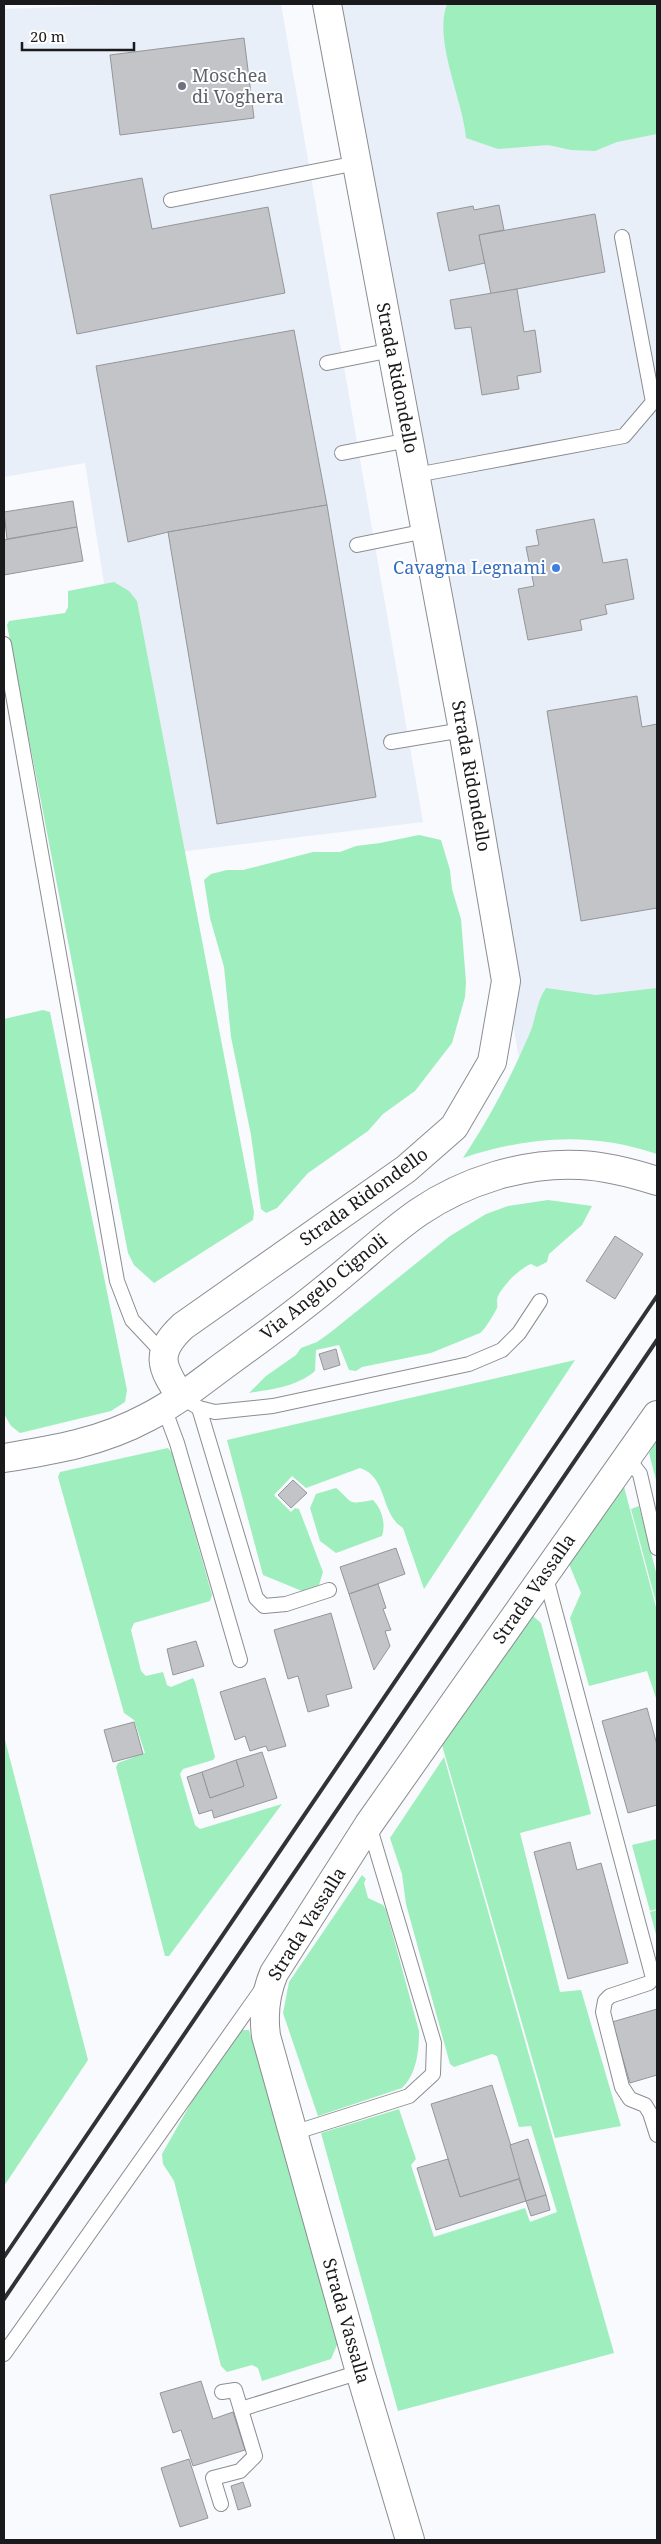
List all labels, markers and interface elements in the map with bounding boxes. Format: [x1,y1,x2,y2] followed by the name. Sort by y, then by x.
[22,20,135,52] scale bar
[30,26,65,46] text: 20 m
[192,63,284,108] place label: Moschea di Voghera
[176,80,188,92] marker: Moschea di Voghera
[372,300,424,455] street label: Strada Ridondello
[393,555,546,579] place label: Cavagna Legnami
[550,562,562,574] marker: Cavagna Legnami
[447,698,497,853] street label: Strada Ridondello
[294,1141,432,1251] street label: Strada Ridondello
[255,1227,392,1345] street label: Via Angelo Cignoli
[486,1529,580,1648] street label: Strada Vassalla
[262,1862,351,1985] street label: Strada Vassalla
[318,2255,376,2386] street label: Strada Vassalla

